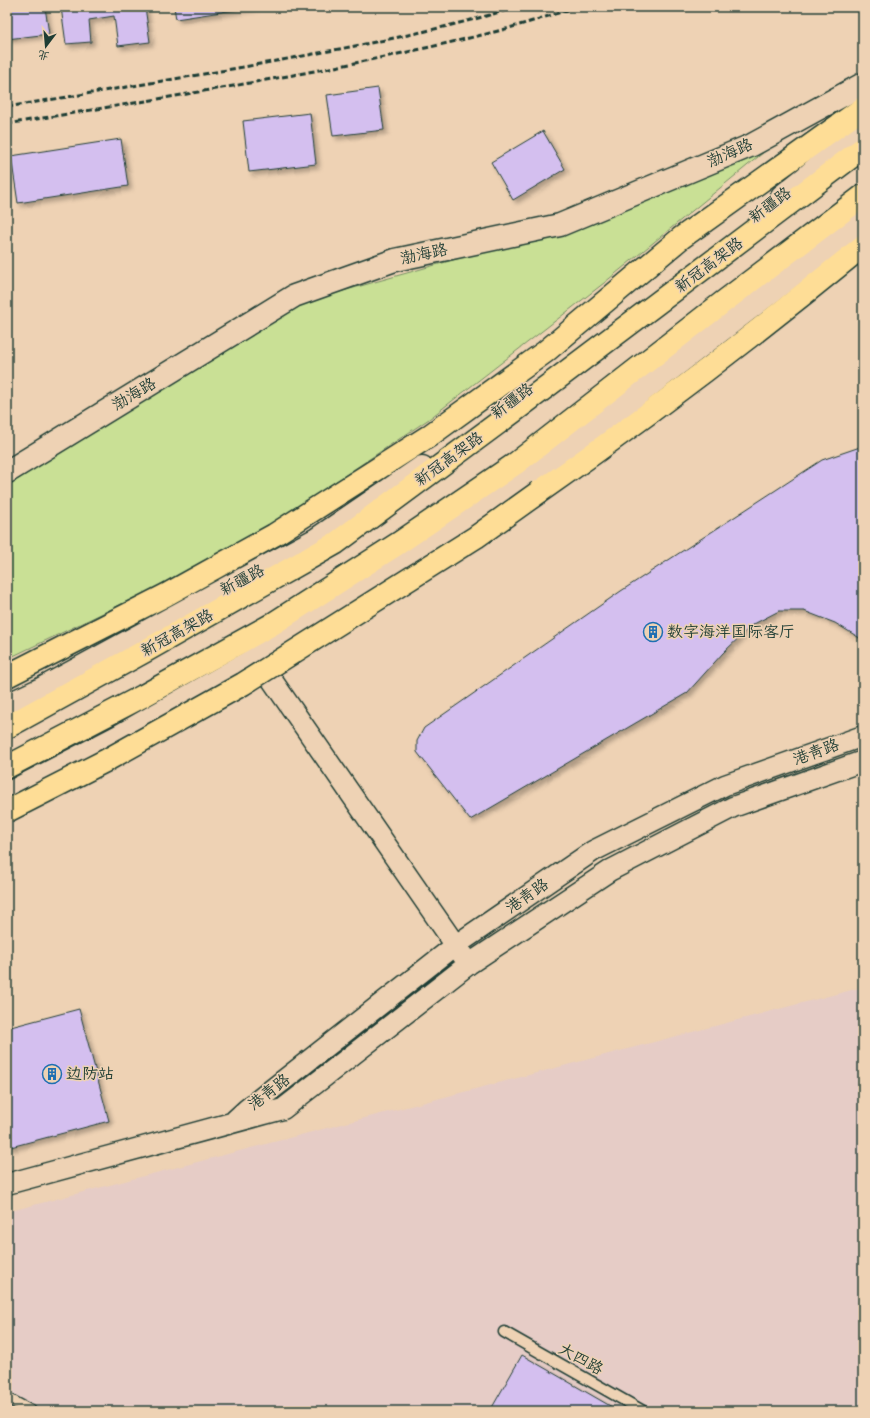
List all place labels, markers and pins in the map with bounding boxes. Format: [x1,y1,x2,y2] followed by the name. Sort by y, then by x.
[642,621,664,643] building icon: 数字海洋国际客厅
[667,622,795,642] place label: 数字海洋国际客厅
[41,1063,63,1085] building icon: 边防站
[66,1064,114,1084] place label: 边防站

